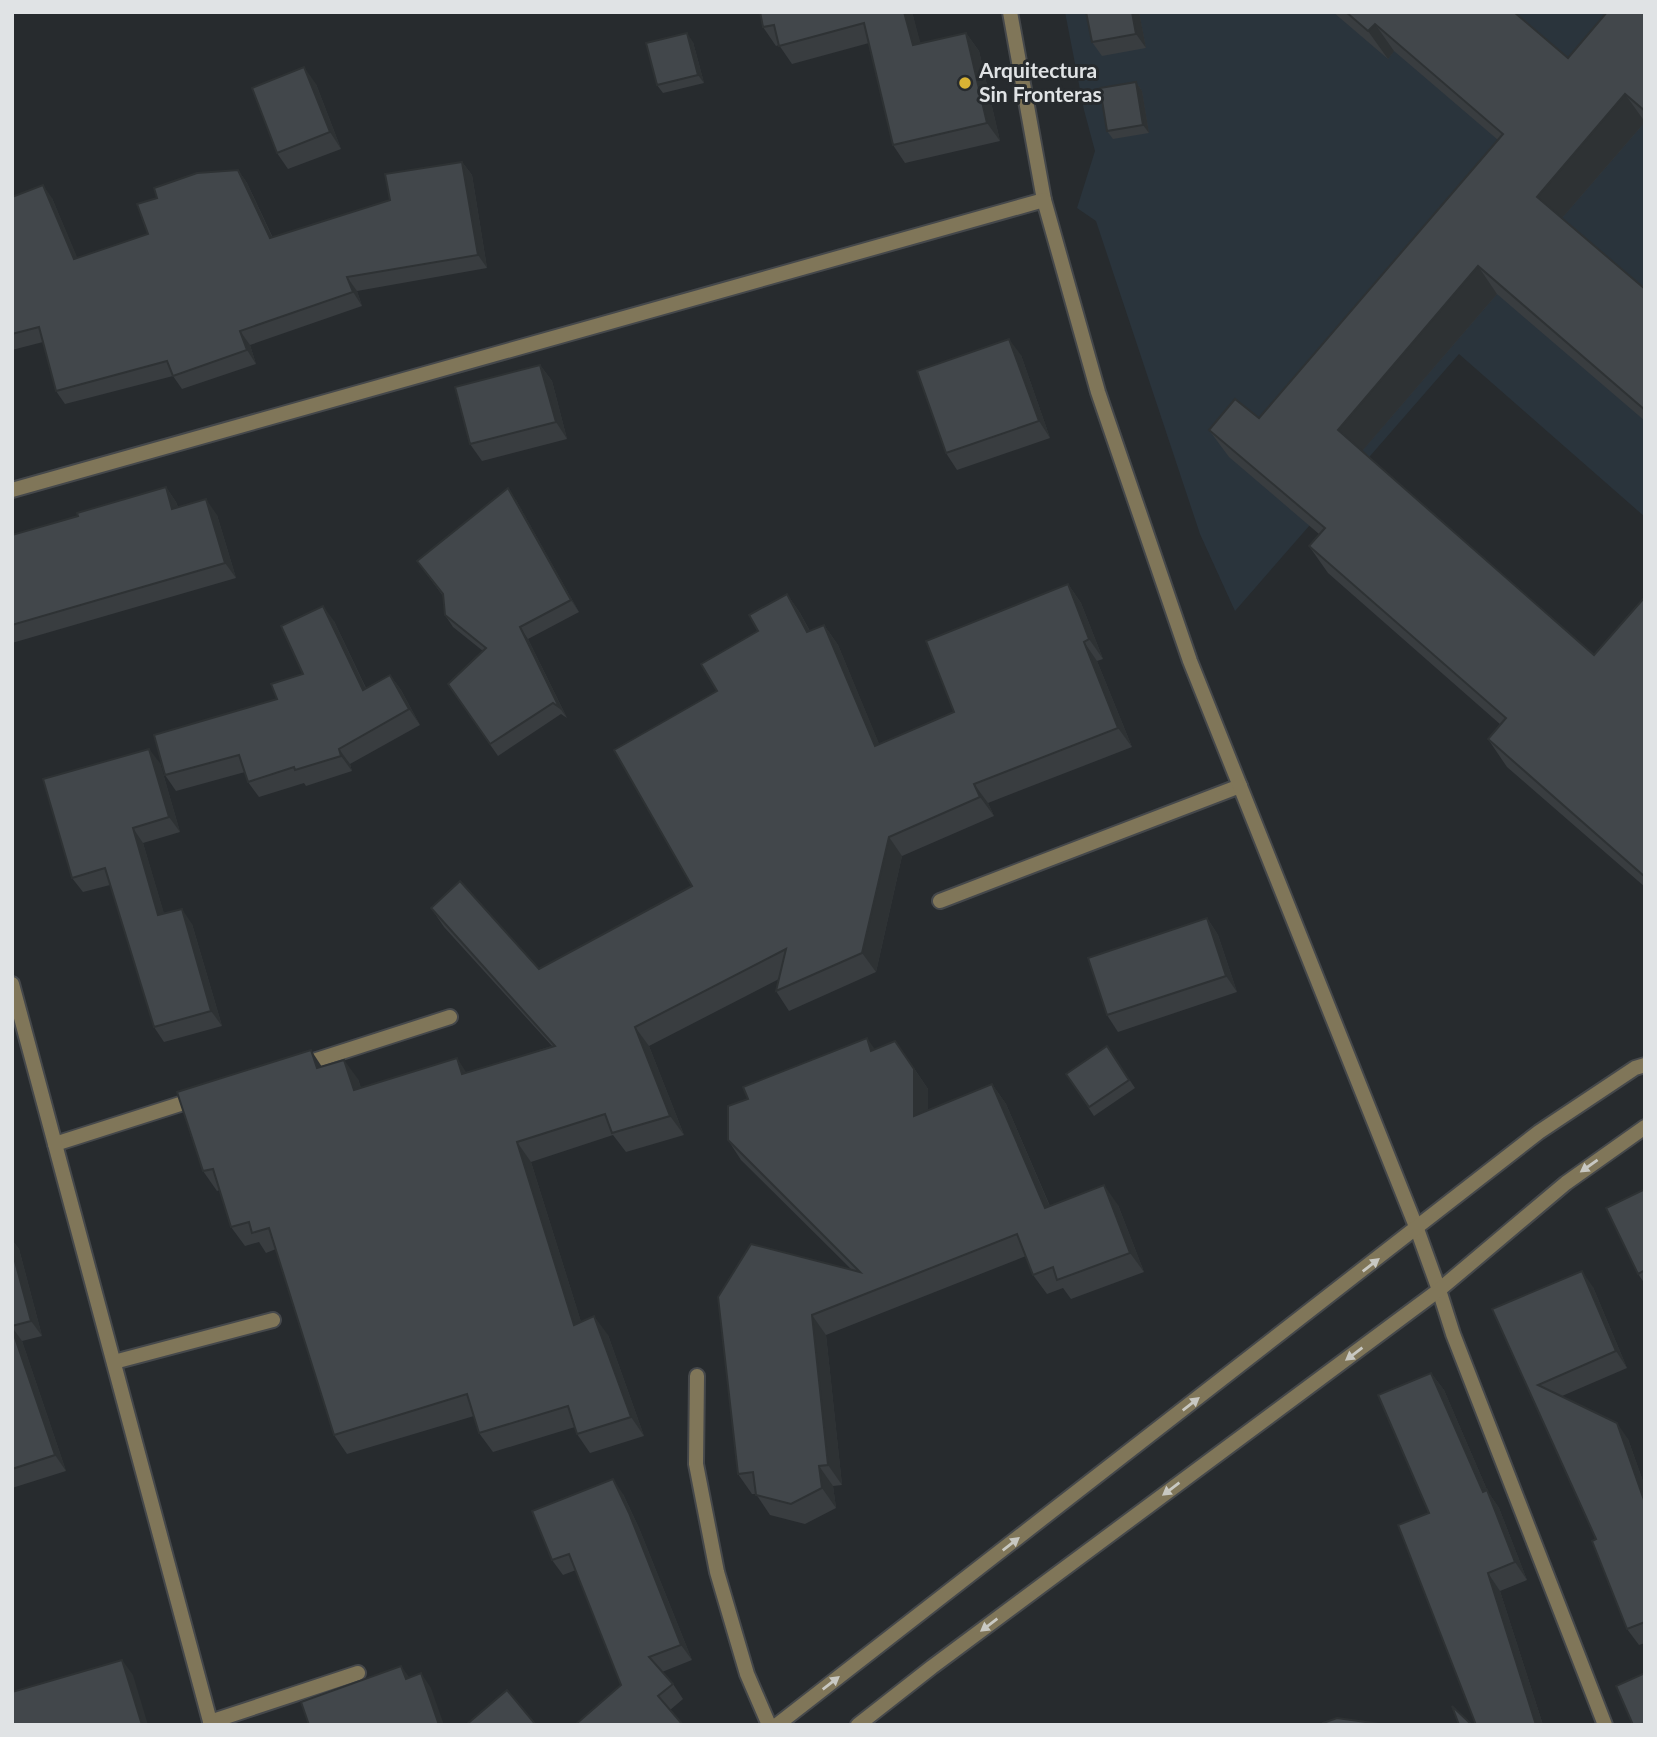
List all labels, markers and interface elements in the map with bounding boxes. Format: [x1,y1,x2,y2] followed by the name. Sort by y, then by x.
[978,57,1102,106] place label: Arquitectura Sin Fronteras
[957,75,973,91] marker: Arquitectura Sin Fronteras
[1580,1159,1598,1173] one-way arrow
[1362,1259,1380,1273] one-way arrow
[1345,1346,1363,1360] one-way arrow
[1182,1398,1200,1412] one-way arrow
[1162,1482,1180,1496] one-way arrow
[1002,1537,1020,1551] one-way arrow
[979,1618,998,1632] one-way arrow
[822,1675,840,1690] one-way arrow

